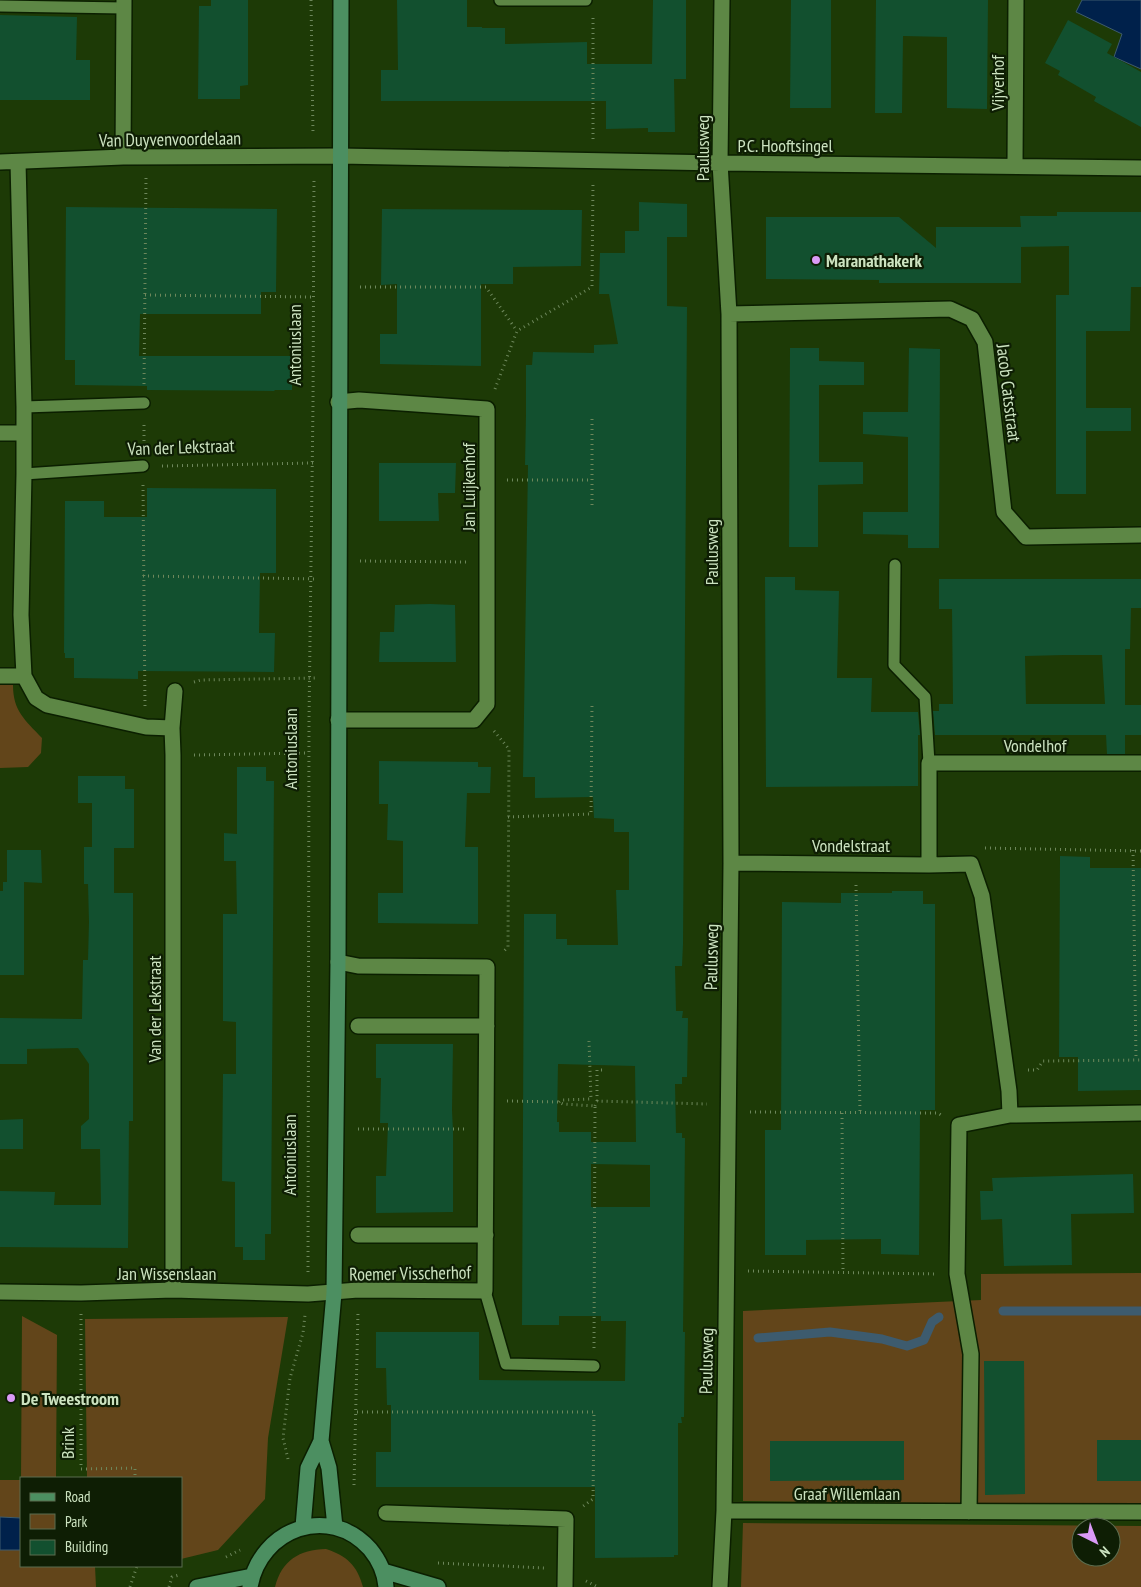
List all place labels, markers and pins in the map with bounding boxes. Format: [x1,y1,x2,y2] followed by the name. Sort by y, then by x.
[826,249,923,272] place label: Maranathakerk
[810,254,822,266] marker: Maranathakerk
[21,1387,119,1410] place label: De Tweestroom
[5,1392,17,1404] marker: De Tweestroom

